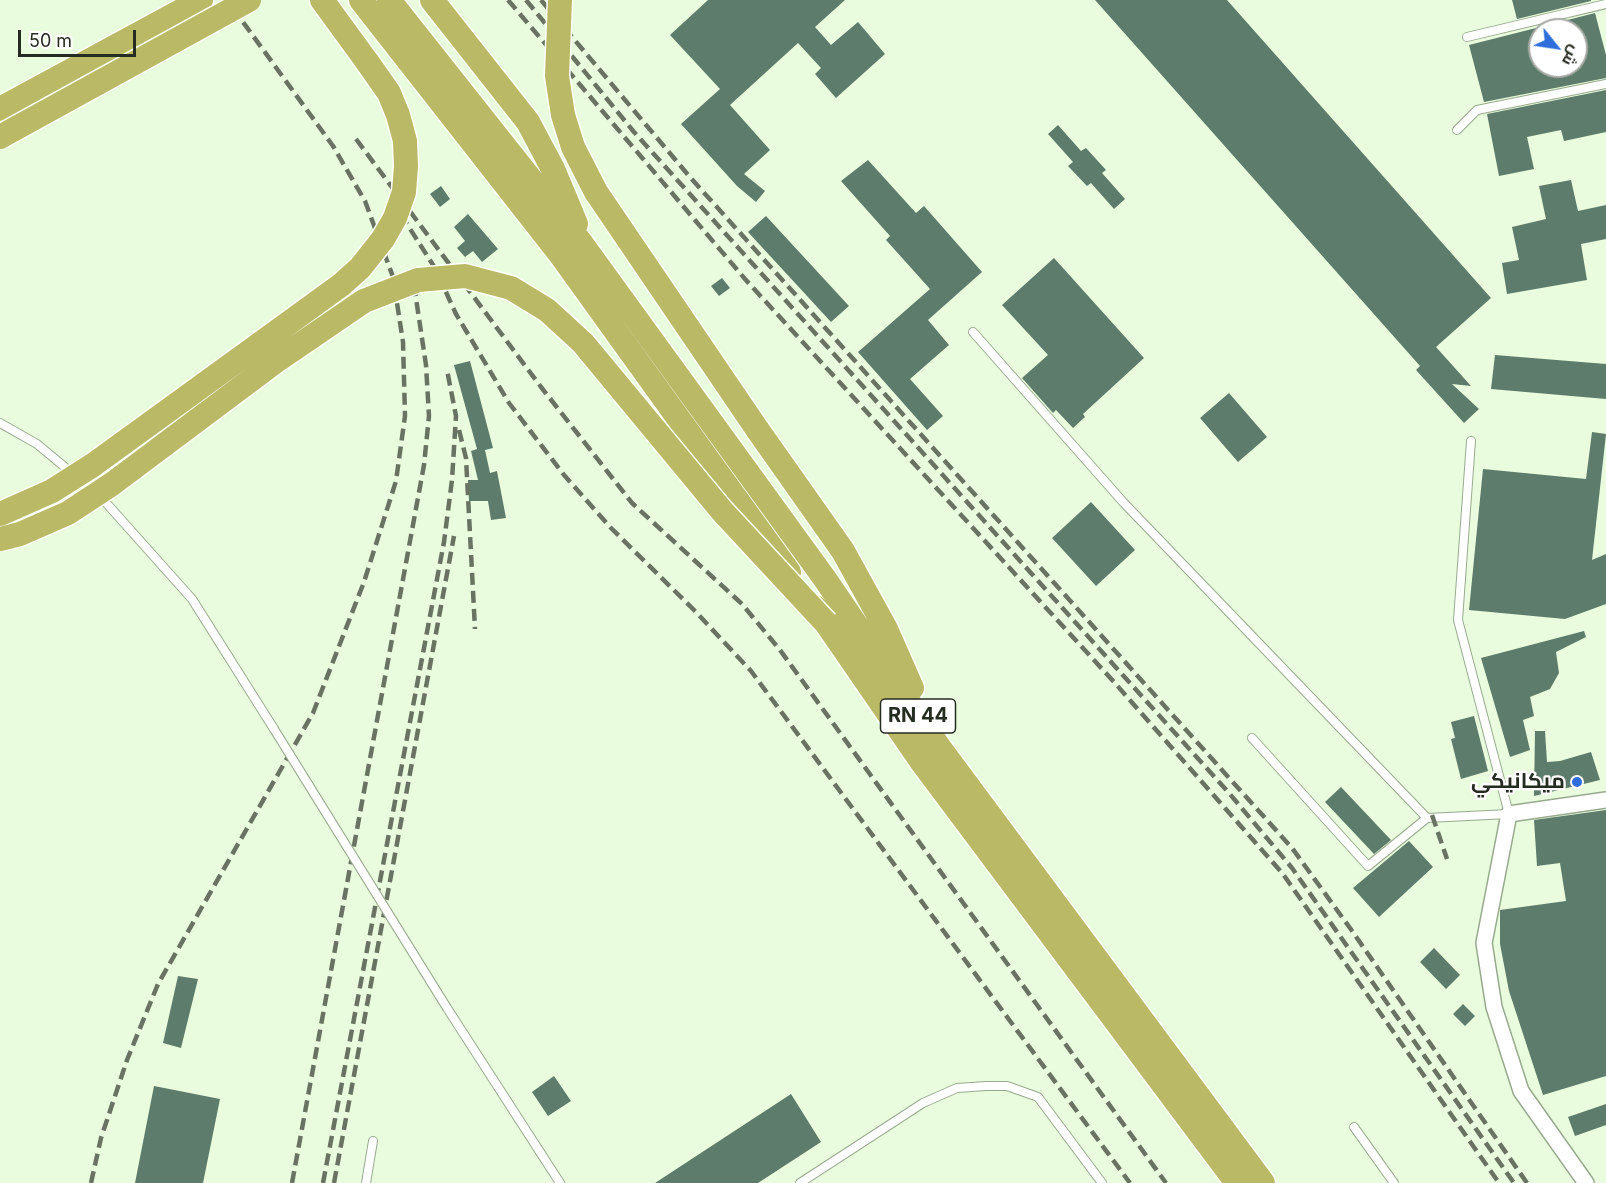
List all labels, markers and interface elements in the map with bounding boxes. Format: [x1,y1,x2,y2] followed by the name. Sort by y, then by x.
[21,18,140,56] scale bar
[1528,18,1588,78] north arrow
[29,30,72,51] text: 50 m
[1558,42,1586,70] text: ش
[880,699,956,733] road number: RN 44
[1471,769,1565,795] place label: ميكانيكي
[1570,775,1584,789] marker: ميكانيكي

